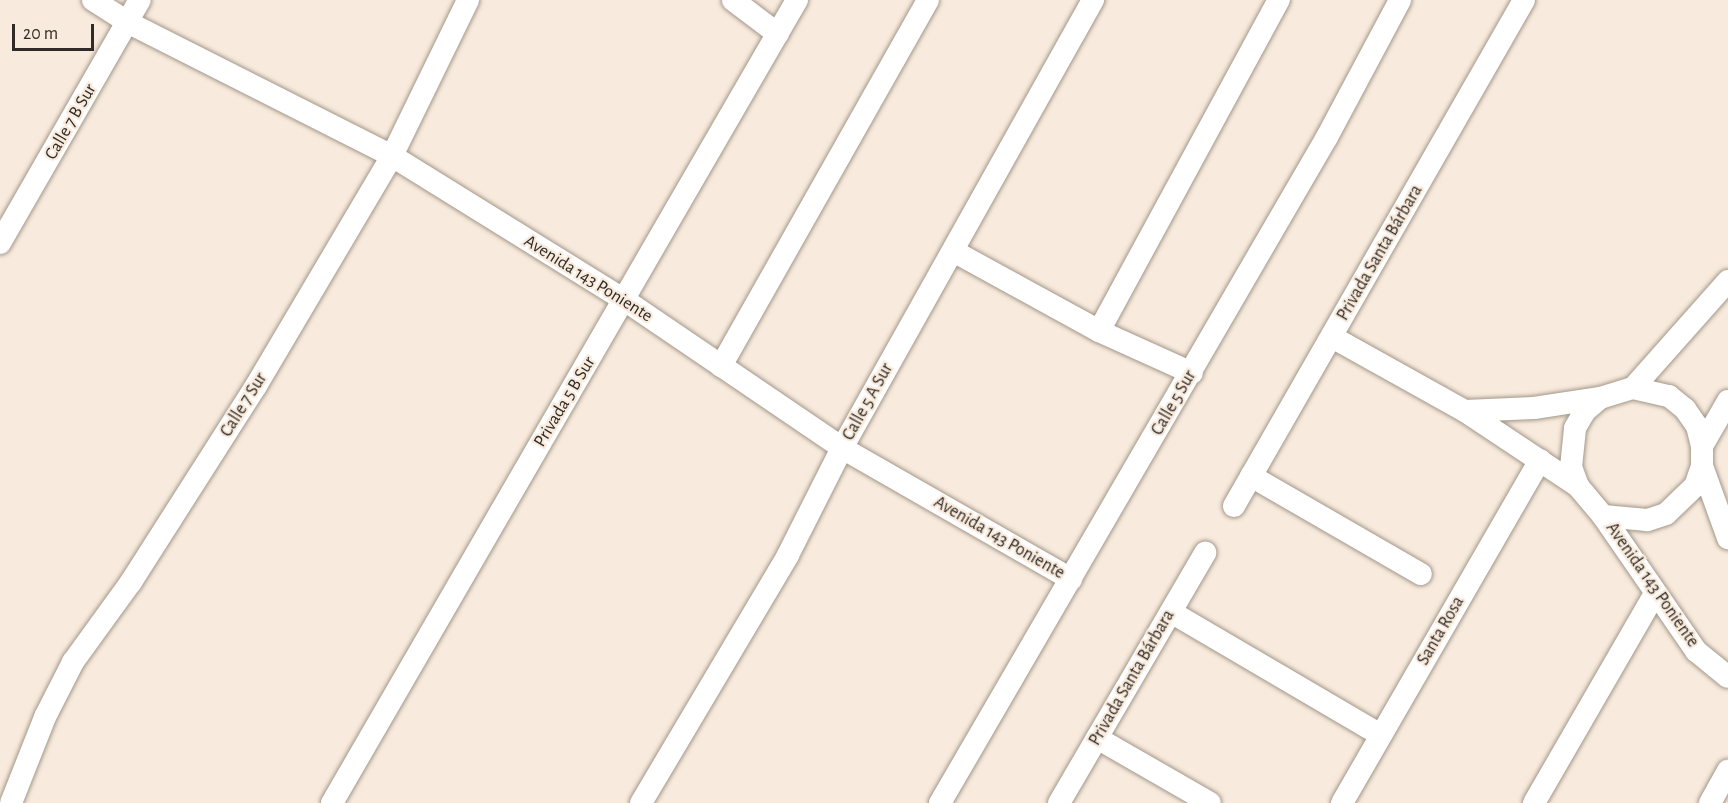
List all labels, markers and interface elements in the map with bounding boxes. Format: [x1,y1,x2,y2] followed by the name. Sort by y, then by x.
[15,12,98,50] scale bar
[23,25,58,43] text: 20 m
[41,80,101,164] street label: Calle 7 B Sur
[1332,181,1428,325] street label: Privada Santa Bárbara
[520,231,656,327] street label: Avenida 143 Poniente
[529,353,601,451] street label: Privada 5 B Sur
[838,360,898,444] street label: Calle 5 A Sur
[1147,367,1201,439] street label: Calle 5 Sur
[216,369,272,441] street label: Calle 7 Sur
[930,492,1068,584] street label: Avenida 143 Poniente
[1601,518,1703,652] street label: Avenida 143 Poniente
[1413,593,1469,669] street label: Santa Rosa
[1084,606,1180,750] street label: Privada Santa Bárbara

